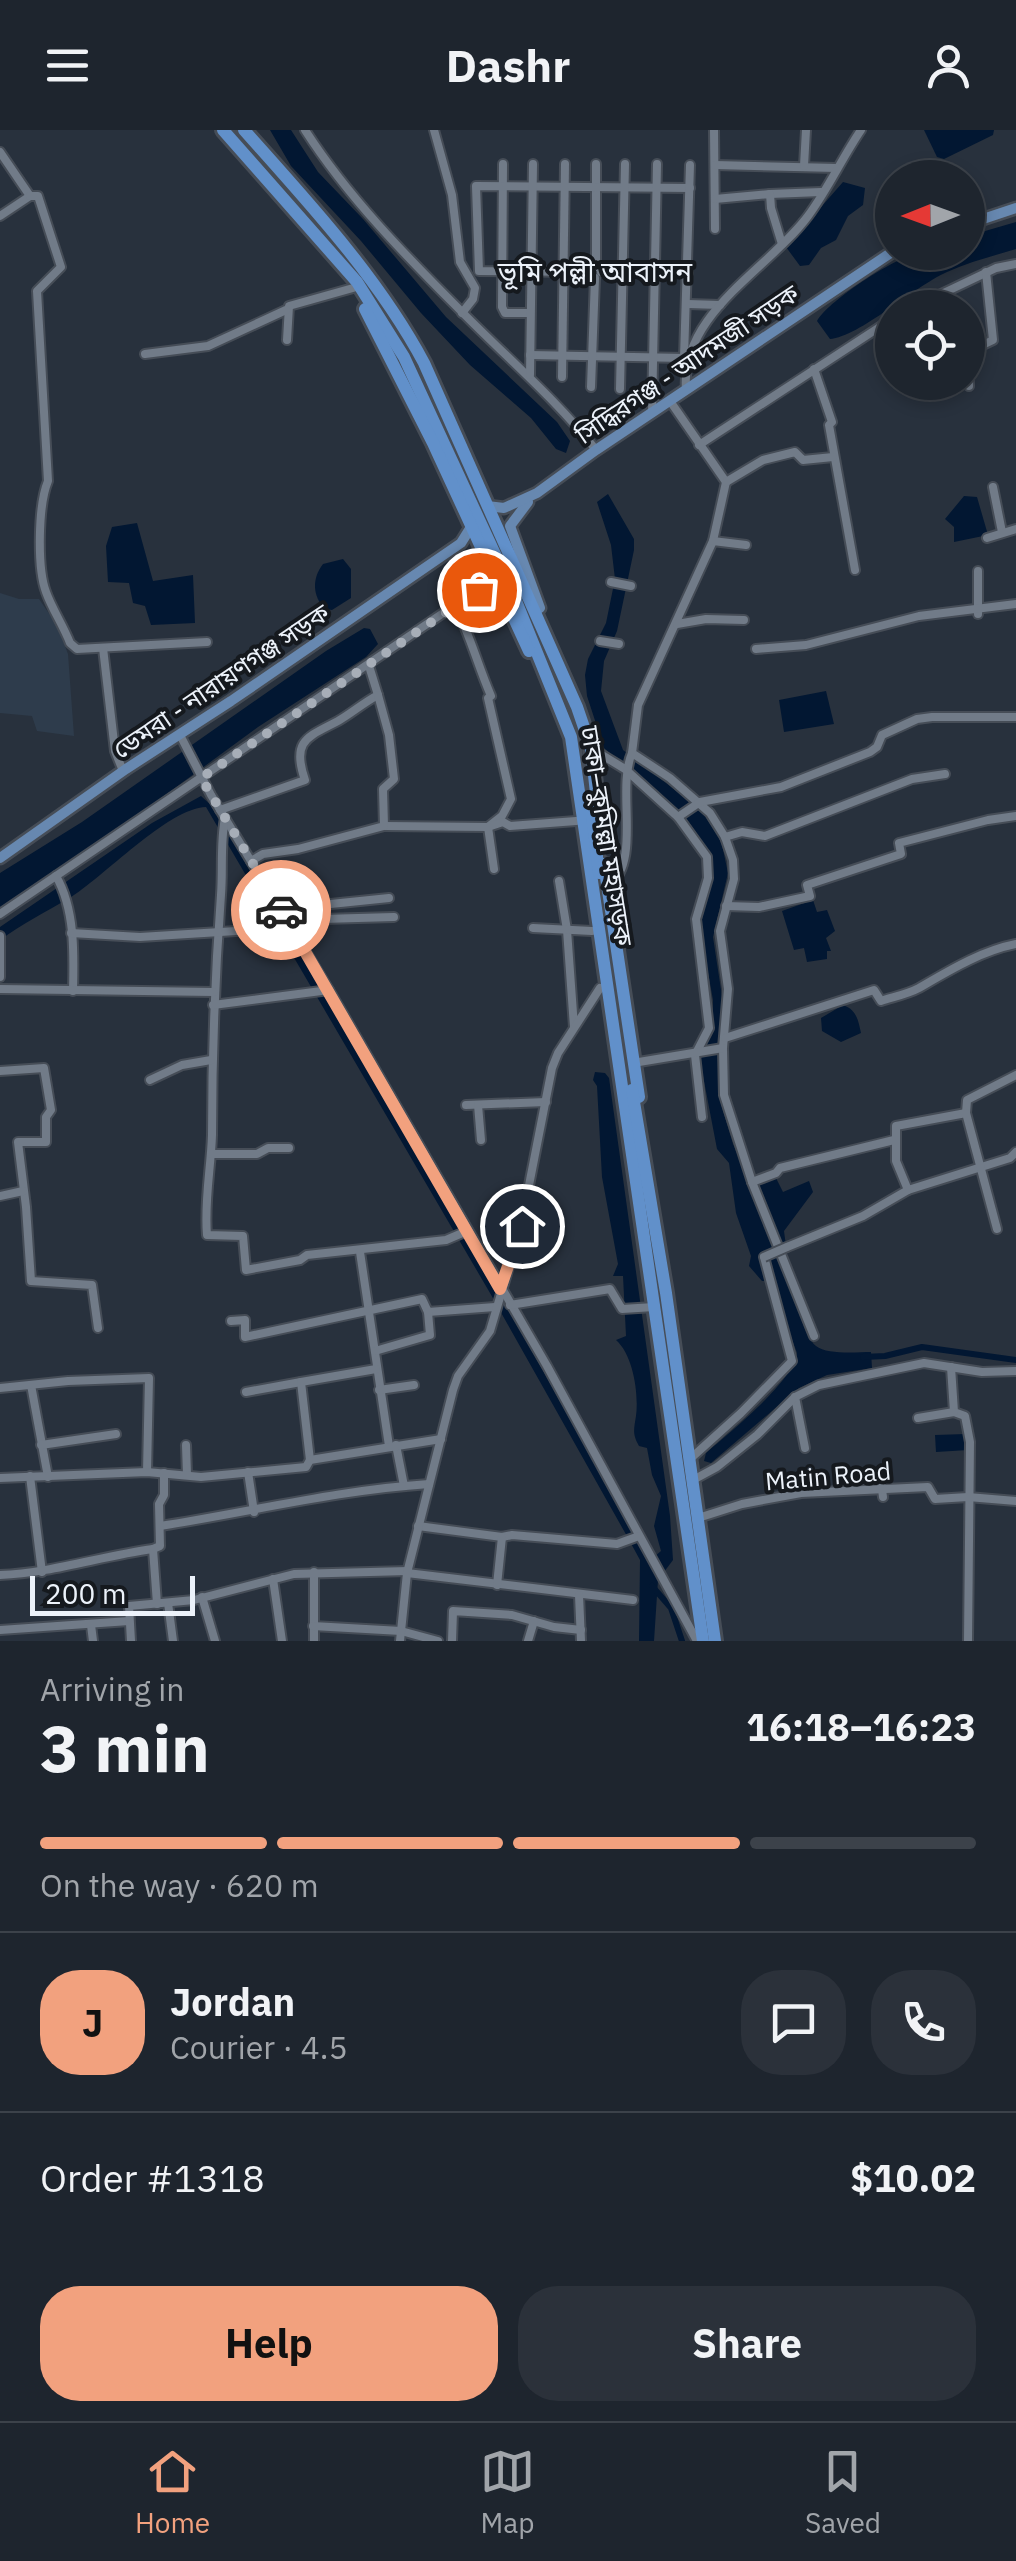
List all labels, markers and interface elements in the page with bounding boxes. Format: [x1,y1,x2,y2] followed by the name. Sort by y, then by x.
[446,36,570,94] text: Dashr
[40,38,95,93] icon: menu
[921,38,976,93] icon: person
[875,160,985,270] north arrow
[875,160,985,400] map controls
[497,253,693,290] district label: ভূমি পল্লী আবাসন
[568,276,806,451] street label: সিদ্ধিরগঞ্জ - আদমজী সড়ক
[875,290,985,400] button: locate
[437,548,522,633] pin
[452,563,507,618] icon: bag
[106,595,336,765] street label: ডেমরা - নারায়ণগঞ্জ সড়ক
[574,723,641,949] street label: ঢাকা–কুমিল্লা মহাসড়ক
[231,860,331,960] courier
[254,883,309,938] icon: car
[480,1184,565,1269] pin
[495,1199,550,1254] icon: home
[764,1454,892,1497] street label: Matin Road
[30,1571,195,1616] scale bar
[45,1575,126,1612] text: 200 m
[40,1668,185,1710] text: Arriving in
[746,1702,976,1751] text: 16:18–16:23
[40,1705,210,1790] text: 3 min
[40,1864,319,1906] text: On the way · 620 m
[741,1970,846,2075] button: chat
[871,1970,976,2075] button: phone
[170,1977,295,2026] text: Jordan
[82,1998,103,2047] text: J
[170,2026,348,2068] text: Courier · 4.5
[40,2153,265,2202] text: Order #1318
[850,2153,976,2202] text: $10.02
[40,2286,498,2401] button: Help
[518,2286,976,2401] button: Share
[135,2444,210,2541] tab: Home
[480,2444,535,2541] tab: Map
[805,2444,881,2541] tab: Saved

